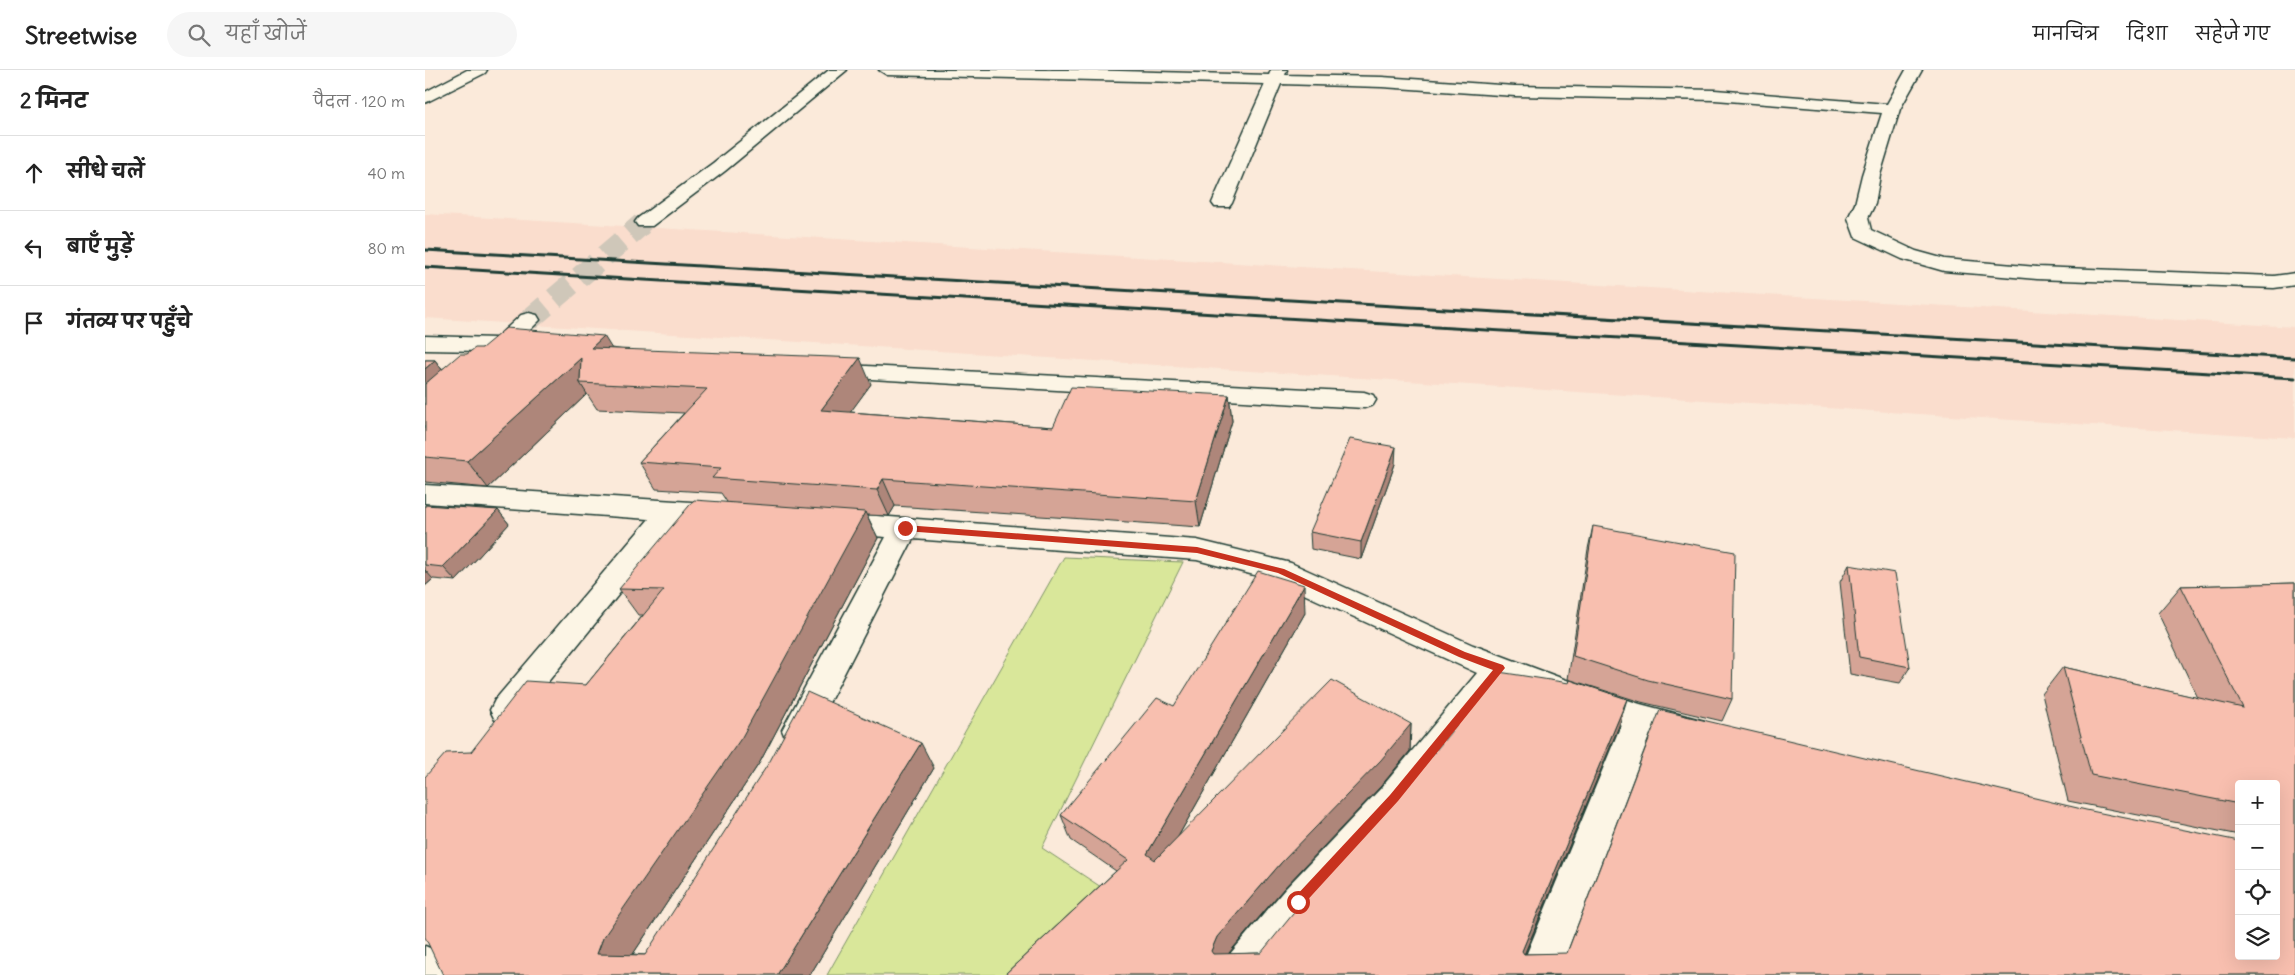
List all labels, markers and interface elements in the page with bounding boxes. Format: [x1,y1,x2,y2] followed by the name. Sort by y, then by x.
[167,12,517,57] search box
[25,20,137,50] text: Streetwise
[185,21,213,49] icon: search
[225,21,306,45] text: यहाँ खोजें
[2033,22,2099,45] text: मानचित्र
[2127,22,2168,45] text: दिशा
[2196,22,2270,45] text: सहेजे गए
[20,87,87,114] text: 2 मिनट
[313,91,405,111] text: पैदल · 120 m
[20,159,48,187] icon: ahead
[67,159,144,183] text: सीधे चलें
[367,163,405,183] text: 40 m
[20,234,48,262] icon: left
[67,234,133,258] text: बाएँ मुड़ें
[367,238,405,258] text: 80 m
[20,309,48,337] icon: arrive
[67,309,192,333] text: गंतव्य पर पहुँचे
[894,517,917,540] route end
[2235,780,2280,960] map controls
[2235,780,2280,825] button: +
[2235,825,2280,870] button: −
[2235,870,2280,915] button: locate
[1287,891,1310,914] route start
[2235,915,2280,960] button: layers

